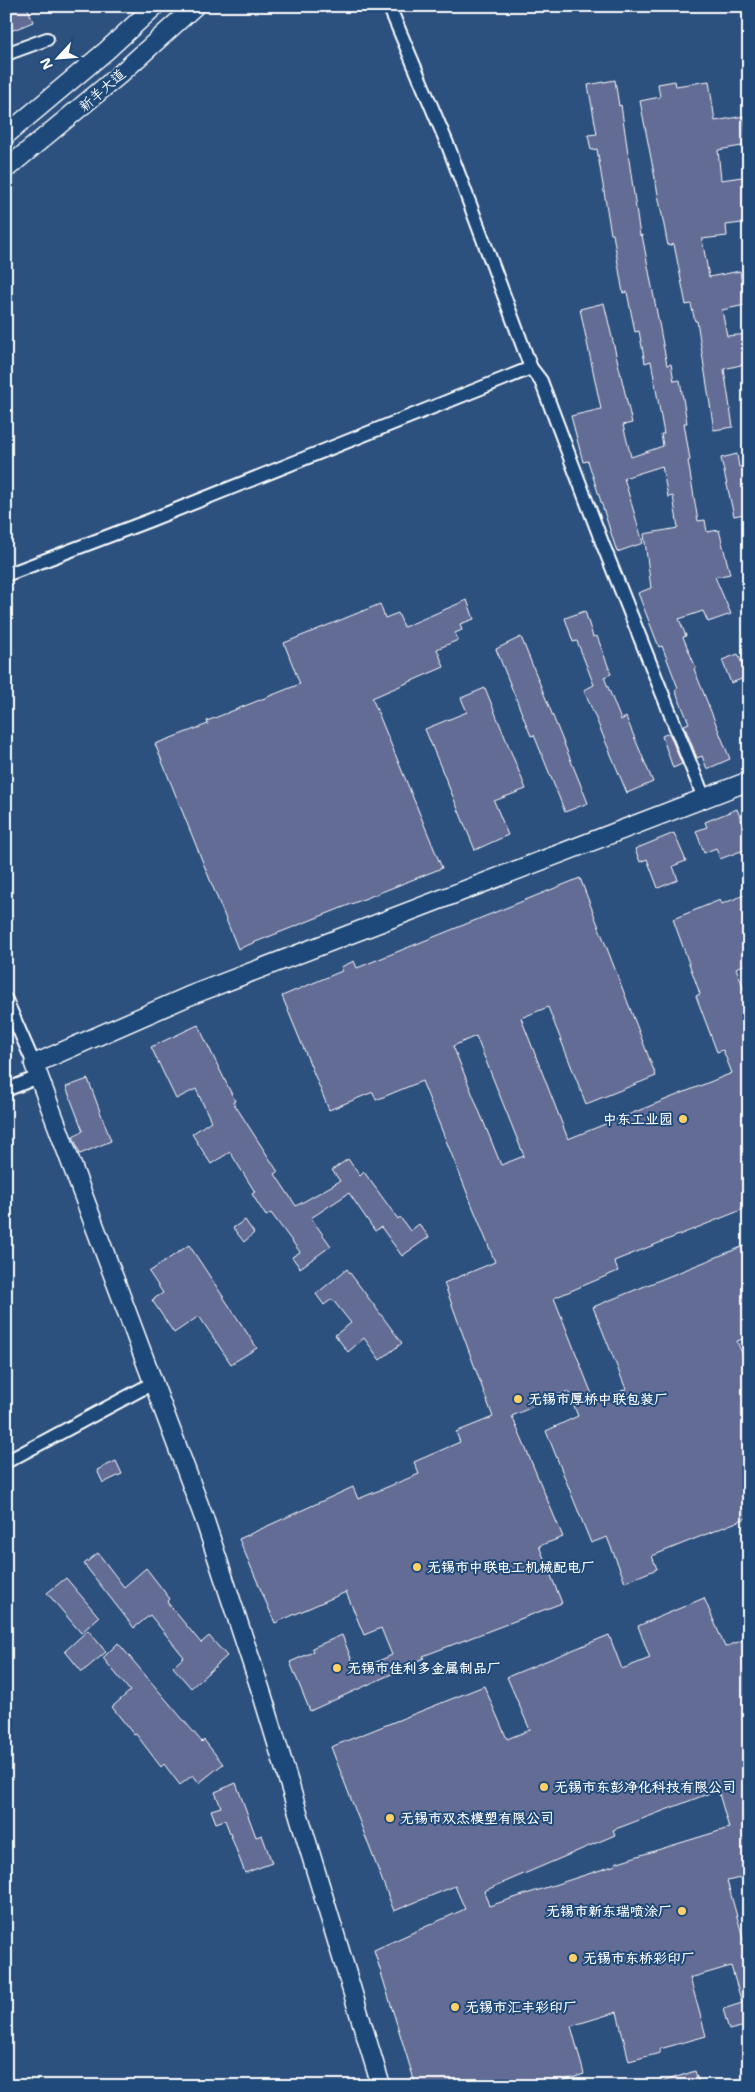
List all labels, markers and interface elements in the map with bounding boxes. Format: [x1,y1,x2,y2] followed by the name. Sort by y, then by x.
[32,32,82,82] north arrow
[36,55,57,73] text: N
[75,65,129,115] street label: 新羊大道
[603,1110,673,1128] place label: 中东工业园
[677,1113,689,1125] marker: 中东工业园
[528,1390,668,1408] place label: 无锡市厚桥中联包装厂
[512,1393,524,1405] marker: 无锡市厚桥中联包装厂
[427,1558,595,1576] place label: 无锡市中联电工机械配电厂
[411,1561,423,1573] marker: 无锡市中联电工机械配电厂
[347,1659,501,1677] place label: 无锡市佳利多金属制品厂
[331,1662,343,1674] marker: 无锡市佳利多金属制品厂
[554,1778,736,1796] place label: 无锡市东彭净化科技有限公司
[538,1781,550,1793] marker: 无锡市东彭净化科技有限公司
[400,1809,554,1827] place label: 无锡市双杰模塑有限公司
[384,1812,396,1824] marker: 无锡市双杰模塑有限公司
[546,1902,672,1920] place label: 无锡市新东瑞喷涂厂
[676,1905,688,1917] marker: 无锡市新东瑞喷涂厂
[583,1949,695,1967] place label: 无锡市东桥彩印厂
[567,1952,579,1964] marker: 无锡市东桥彩印厂
[465,1998,577,2016] place label: 无锡市汇丰彩印厂
[449,2001,461,2013] marker: 无锡市汇丰彩印厂

